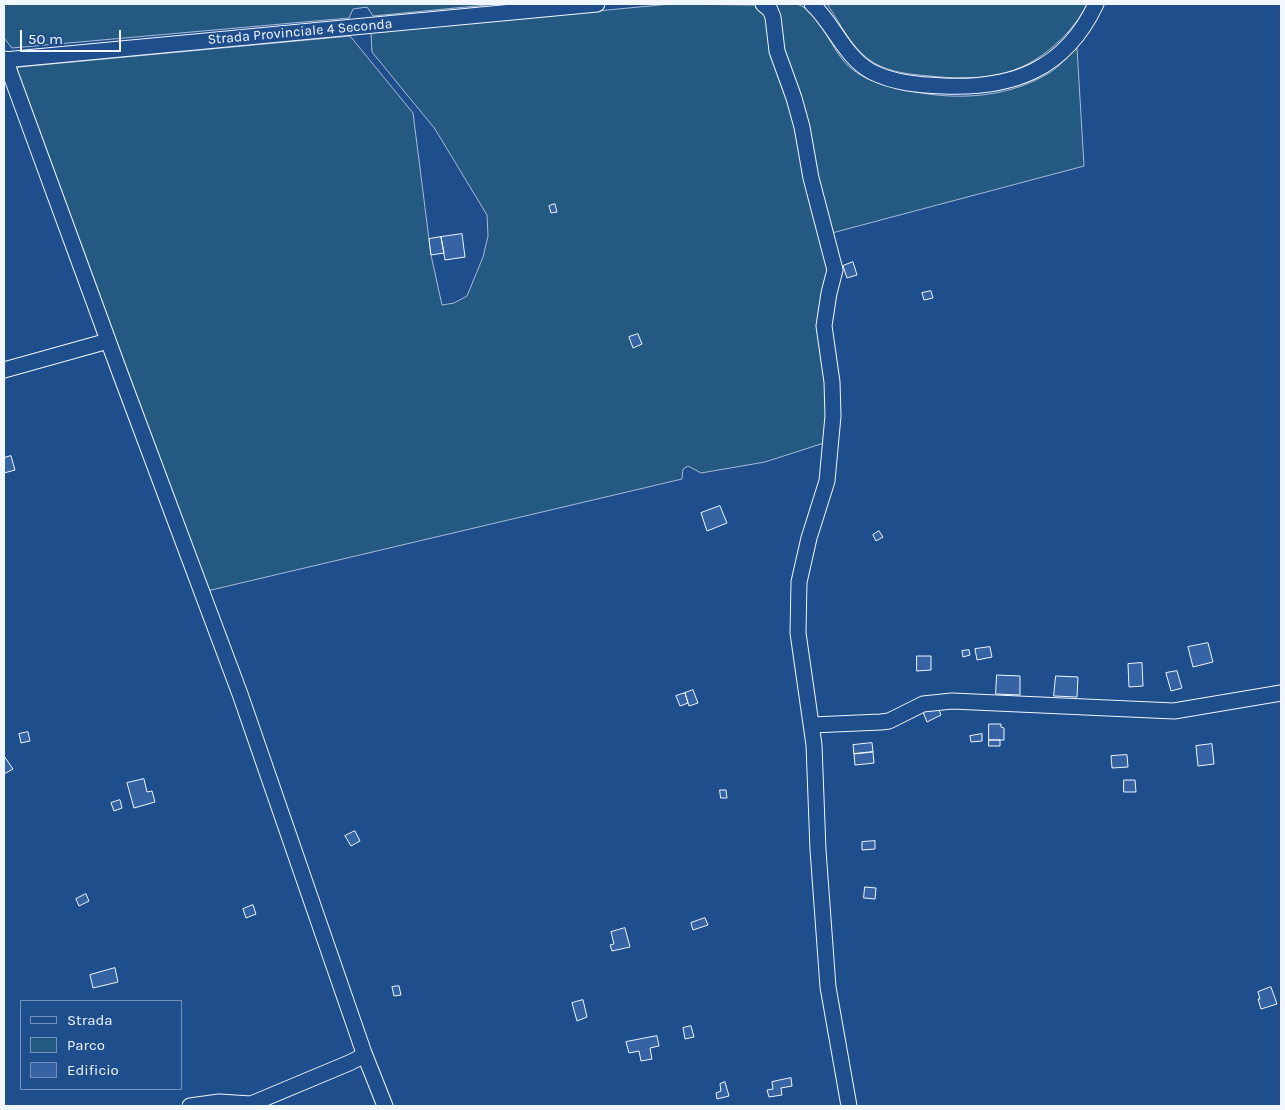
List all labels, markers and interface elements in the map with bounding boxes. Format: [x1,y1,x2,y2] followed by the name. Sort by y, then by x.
[207,16,393,48] street label: Strada Provinciale 4 Seconda
[22,20,124,52] scale bar
[28,30,63,48] text: 50 m
[20,1000,182,1090] legend
[67,1011,113,1029] text: Strada
[67,1036,105,1054] text: Parco
[67,1061,119,1079] text: Edificio

